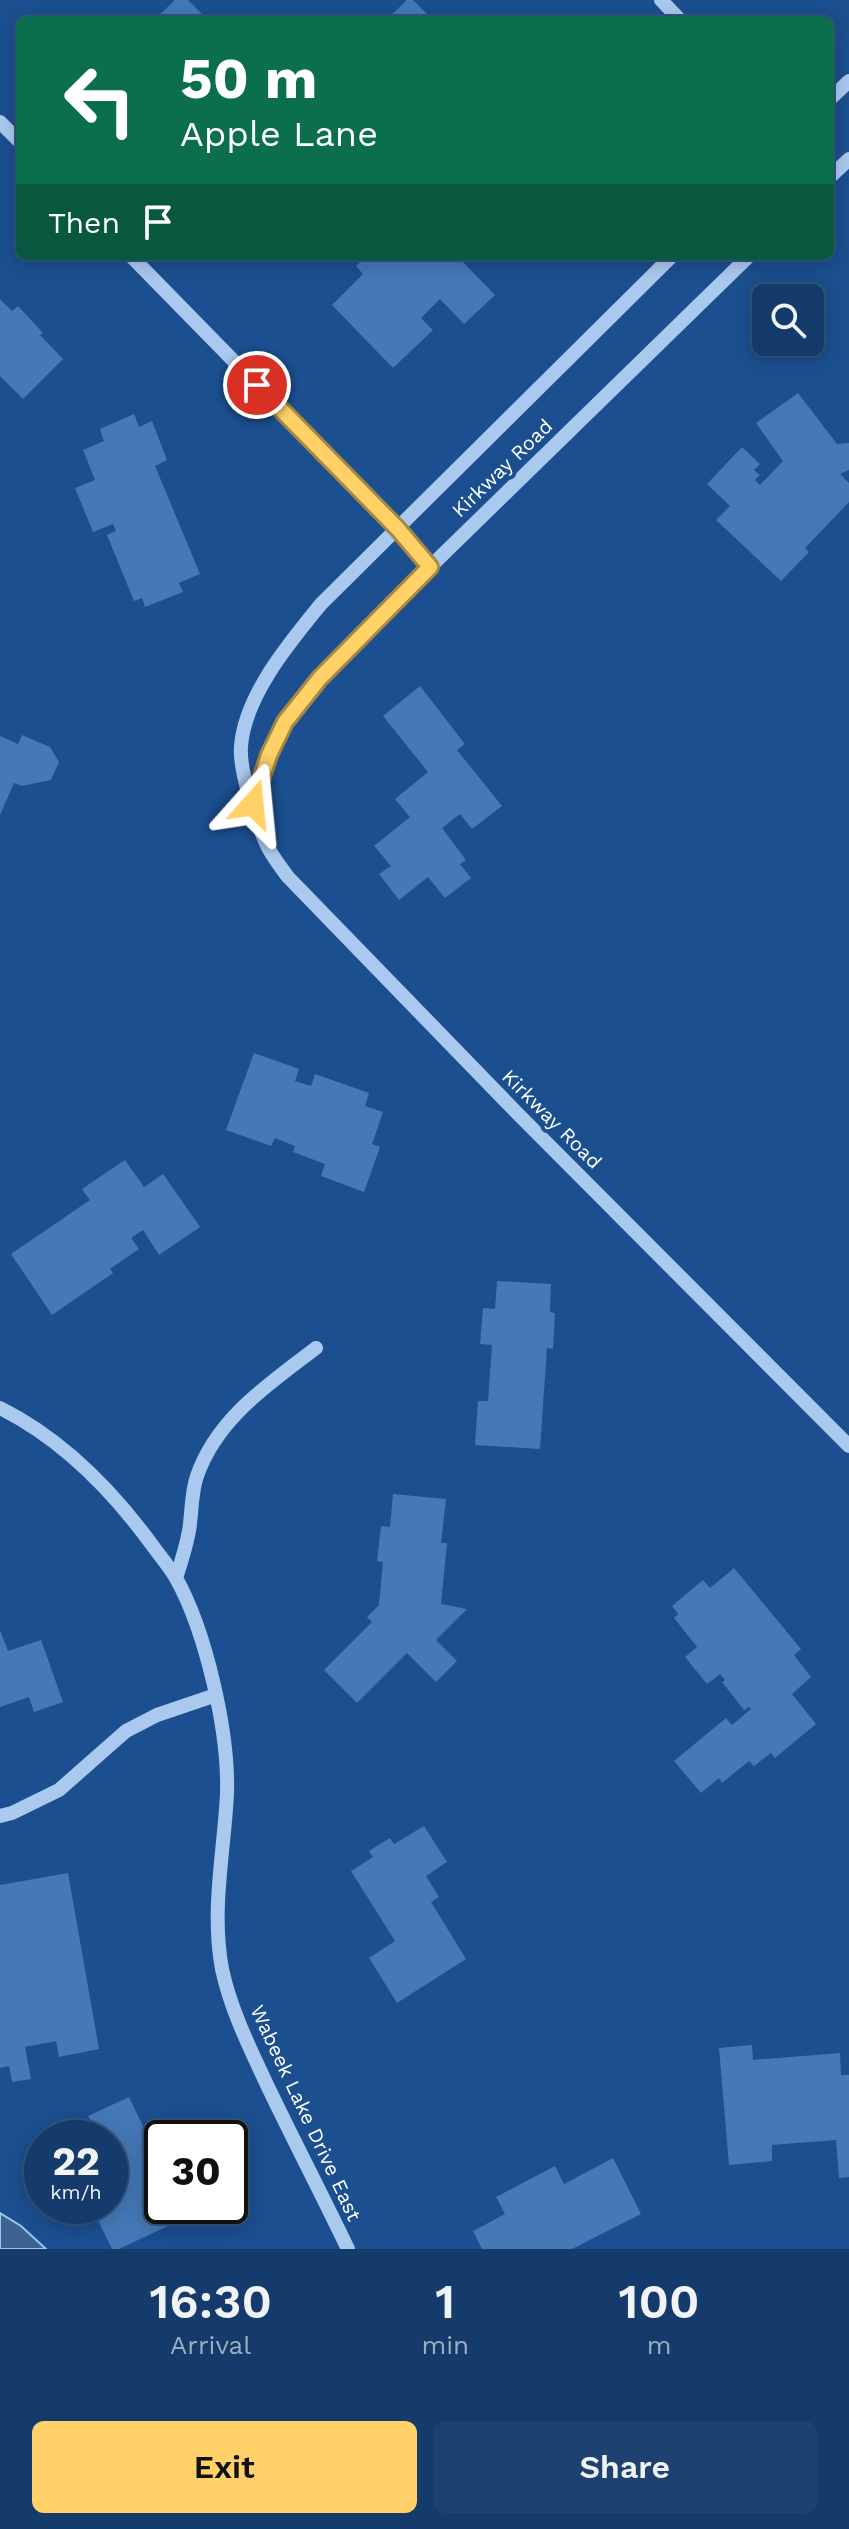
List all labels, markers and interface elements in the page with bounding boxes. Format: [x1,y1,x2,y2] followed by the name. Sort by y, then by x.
[180,46,317,112] text: 50 m
[48,48,152,152] icon: left
[180,113,378,155] text: Apple Lane
[136,200,180,244] icon: arrive
[48,205,120,240] text: Then
[752,284,824,356] map controls
[752,284,824,356] button: search
[223,351,291,419] pin
[235,363,279,407] icon: arrive
[447,414,557,522] street label: Kirkway Road
[211,762,295,846] position arrow
[497,1064,607,1174] street label: Kirkway Road
[245,2001,367,2225] street label: Wabeek Lake Drive East
[144,2120,248,2224] speed limit sign: 30
[52,2138,100,2185] text: 22
[50,2180,102,2204] text: km/h
[149,2273,272,2330] text: 16:30
[435,2273,455,2330] text: 1
[619,2273,700,2330] text: 100
[170,2330,251,2360] text: Arrival
[421,2330,469,2360] text: min
[647,2330,671,2360] text: m
[32,2421,417,2513] button: Exit
[433,2421,817,2513] button: Share

